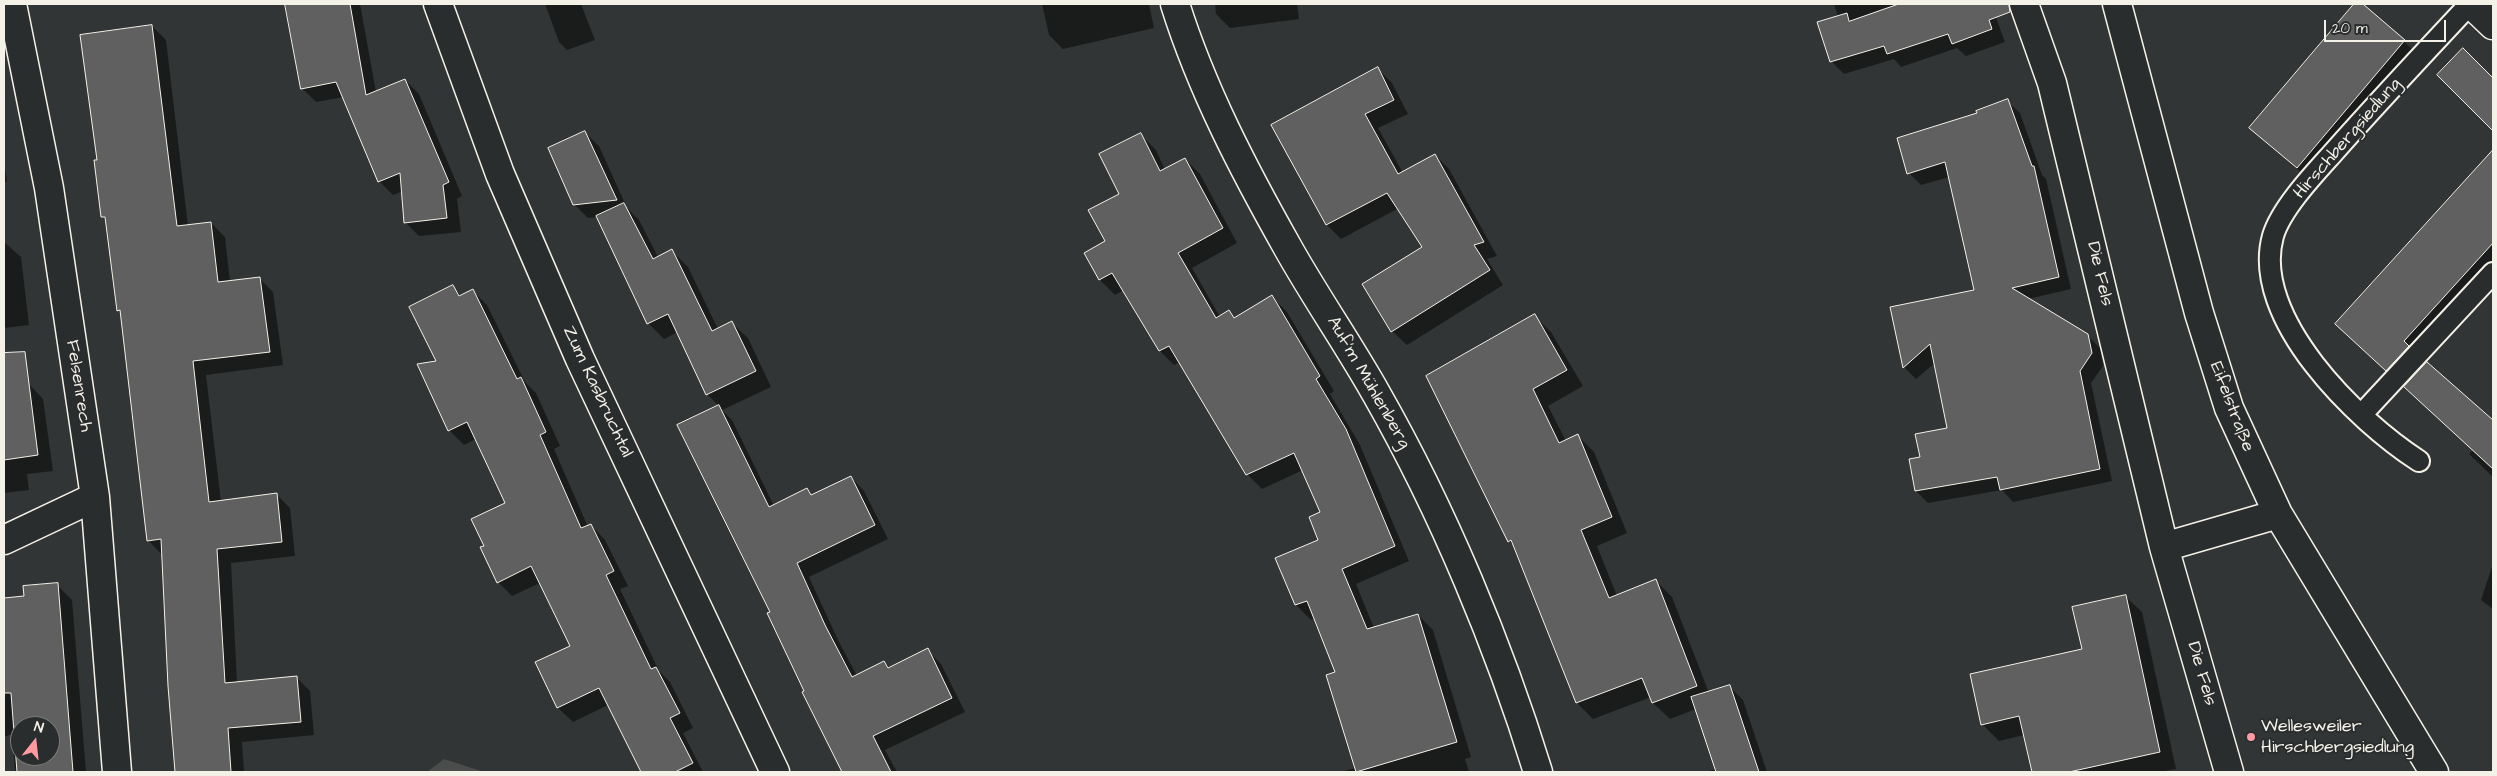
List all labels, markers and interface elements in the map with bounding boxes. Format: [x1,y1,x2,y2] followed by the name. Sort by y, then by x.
[2327,10,2450,42] scale bar
[2332,18,2368,39] text: 20 m
[2290,74,2406,204] street label: Hirschbergsiedlung
[2081,240,2117,308] street label: Die Fels
[1321,313,1415,453] street label: Auf'm Mühlenberg
[557,323,637,461] street label: Zum Kasbruchtal
[60,338,96,434] street label: Felsenrech
[2204,359,2258,455] street label: Eifelstraße
[2182,640,2220,708] street label: Die Fels
[10,716,60,766] north arrow
[2261,716,2414,759] place label: Wellesweiler Hirschbergsiedlung
[32,717,46,738] text: N
[2245,731,2257,743] marker: Wellesweiler Hirschbergsiedlung

